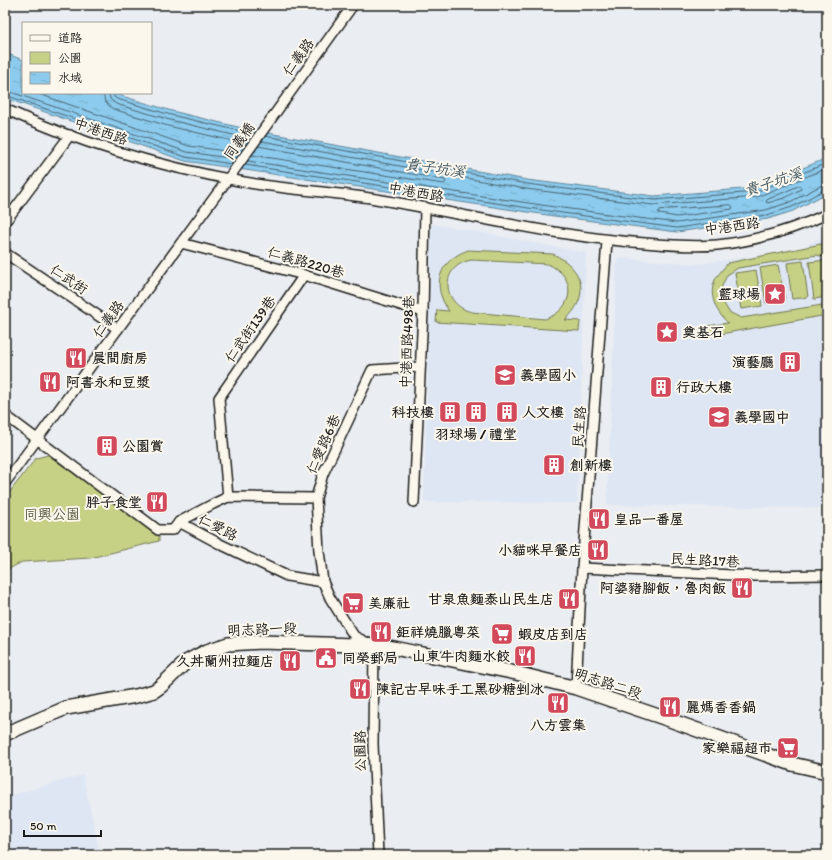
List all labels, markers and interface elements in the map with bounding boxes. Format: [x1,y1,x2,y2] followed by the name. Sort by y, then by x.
[22,22,152,94] legend
[58,31,82,45] text: 道路
[279,35,318,79] street label: 仁義路
[58,51,82,65] text: 公園
[58,71,82,85] text: 水域
[72,114,130,149] street label: 中港西路
[220,119,258,163] street label: 同義橋
[404,155,467,181] water label: 貴子坑溪
[742,164,805,200] water label: 貴子坑溪
[387,179,445,206] street label: 中港西路
[703,214,761,239] street label: 中港西路
[265,243,347,282] street label: 仁義路220巷
[47,261,91,298] street label: 仁武街
[762,281,788,307] place icon: 籃球場
[718,286,760,303] place label: 籃球場
[221,292,280,366] street label: 仁武街139巷
[397,294,418,389] street label: 中港西路498巷
[89,297,128,341] street label: 仁義路
[654,319,680,345] place icon: 奠基石
[682,324,724,341] place label: 奠基石
[63,345,89,371] restaurant icon: 晨間廚房
[777,349,803,375] building icon: 演藝廳
[92,350,148,367] place label: 晨間廚房
[732,354,774,371] place label: 演藝廳
[492,362,518,388] school or university icon: 義學國小
[520,367,576,384] place label: 義學國小
[37,369,63,395] restaurant icon: 阿書永和豆漿
[66,374,150,391] place label: 阿書永和豆漿
[648,374,674,400] building icon: 行政大樓
[676,379,732,396] place label: 行政大樓
[437,399,463,425] building icon: 科技樓
[463,399,489,425] building icon: 羽球場 / 禮堂
[494,399,520,425] building icon: 人文樓
[392,404,434,421] place label: 科技樓
[522,404,564,421] place label: 人文樓
[706,404,732,430] school or university icon: 義學國中
[570,405,589,449] street label: 民生路
[734,409,790,426] place label: 義學國中
[303,411,345,477] street label: 仁愛路6巷
[435,426,517,443] place label: 羽球場 / 禮堂
[94,433,120,459] building icon: 公園賞
[122,438,164,455] place label: 公園賞
[541,452,567,478] building icon: 創新樓
[570,457,612,474] place label: 創新樓
[144,489,170,515] restaurant icon: 胖子食堂
[86,494,142,511] place label: 胖子食堂
[24,506,80,523] park label: 同興公園
[586,506,612,532] restaurant icon: 皇品一番屋
[195,510,240,545] street label: 仁愛路
[614,511,684,528] place label: 皇品一番屋
[585,537,611,563] restaurant icon: 小貓咪早餐店
[498,542,582,559] place label: 小貓咪早餐店
[670,550,741,571] street label: 民生路17巷
[729,575,755,601] restaurant icon: 阿婆豬腳飯，魯肉飯
[600,580,726,597] place label: 阿婆豬腳飯，魯肉飯
[556,586,582,612] restaurant icon: 甘泉魚麵泰山民生店
[340,590,366,616] supermarket icon: 美廉社
[428,591,554,608] place label: 甘泉魚麵泰山民生店
[368,595,410,612] place label: 美廉社
[368,619,394,645] restaurant icon: 鉅祥燒臘粵菜
[227,620,297,639] street label: 明志路一段
[489,621,515,647] supermarket icon: 蝦皮店到店
[396,624,480,641] place label: 鉅祥燒臘粵菜
[518,626,588,643] place label: 蝦皮店到店
[512,643,538,669] restaurant icon: 山東牛肉麵水餃
[313,645,339,671] public building icon: 同榮郵局
[277,648,303,674] restaurant icon: 久丼蘭州拉麵店
[412,648,510,665] place label: 山東牛肉麵水餃
[342,650,398,667] place label: 同榮郵局
[176,653,274,670] place label: 久丼蘭州拉麵店
[572,665,644,702] street label: 明志路二段
[347,676,373,702] restaurant icon: 陳記古早味手工黑砂糖剉冰
[376,681,544,698] place label: 陳記古早味手工黑砂糖剉冰
[545,690,571,716] restaurant icon: 八方雲集
[657,694,683,720] restaurant icon: 麗媽香香鍋
[686,699,756,716] place label: 麗媽香香鍋
[530,717,586,734] place label: 八方雲集
[352,730,369,772] street label: 公園路
[775,735,801,761] supermarket icon: 家樂福超市
[702,740,772,757] place label: 家樂福超市
[24,812,101,838] scale bar
[30,819,56,833] text: 50 m

